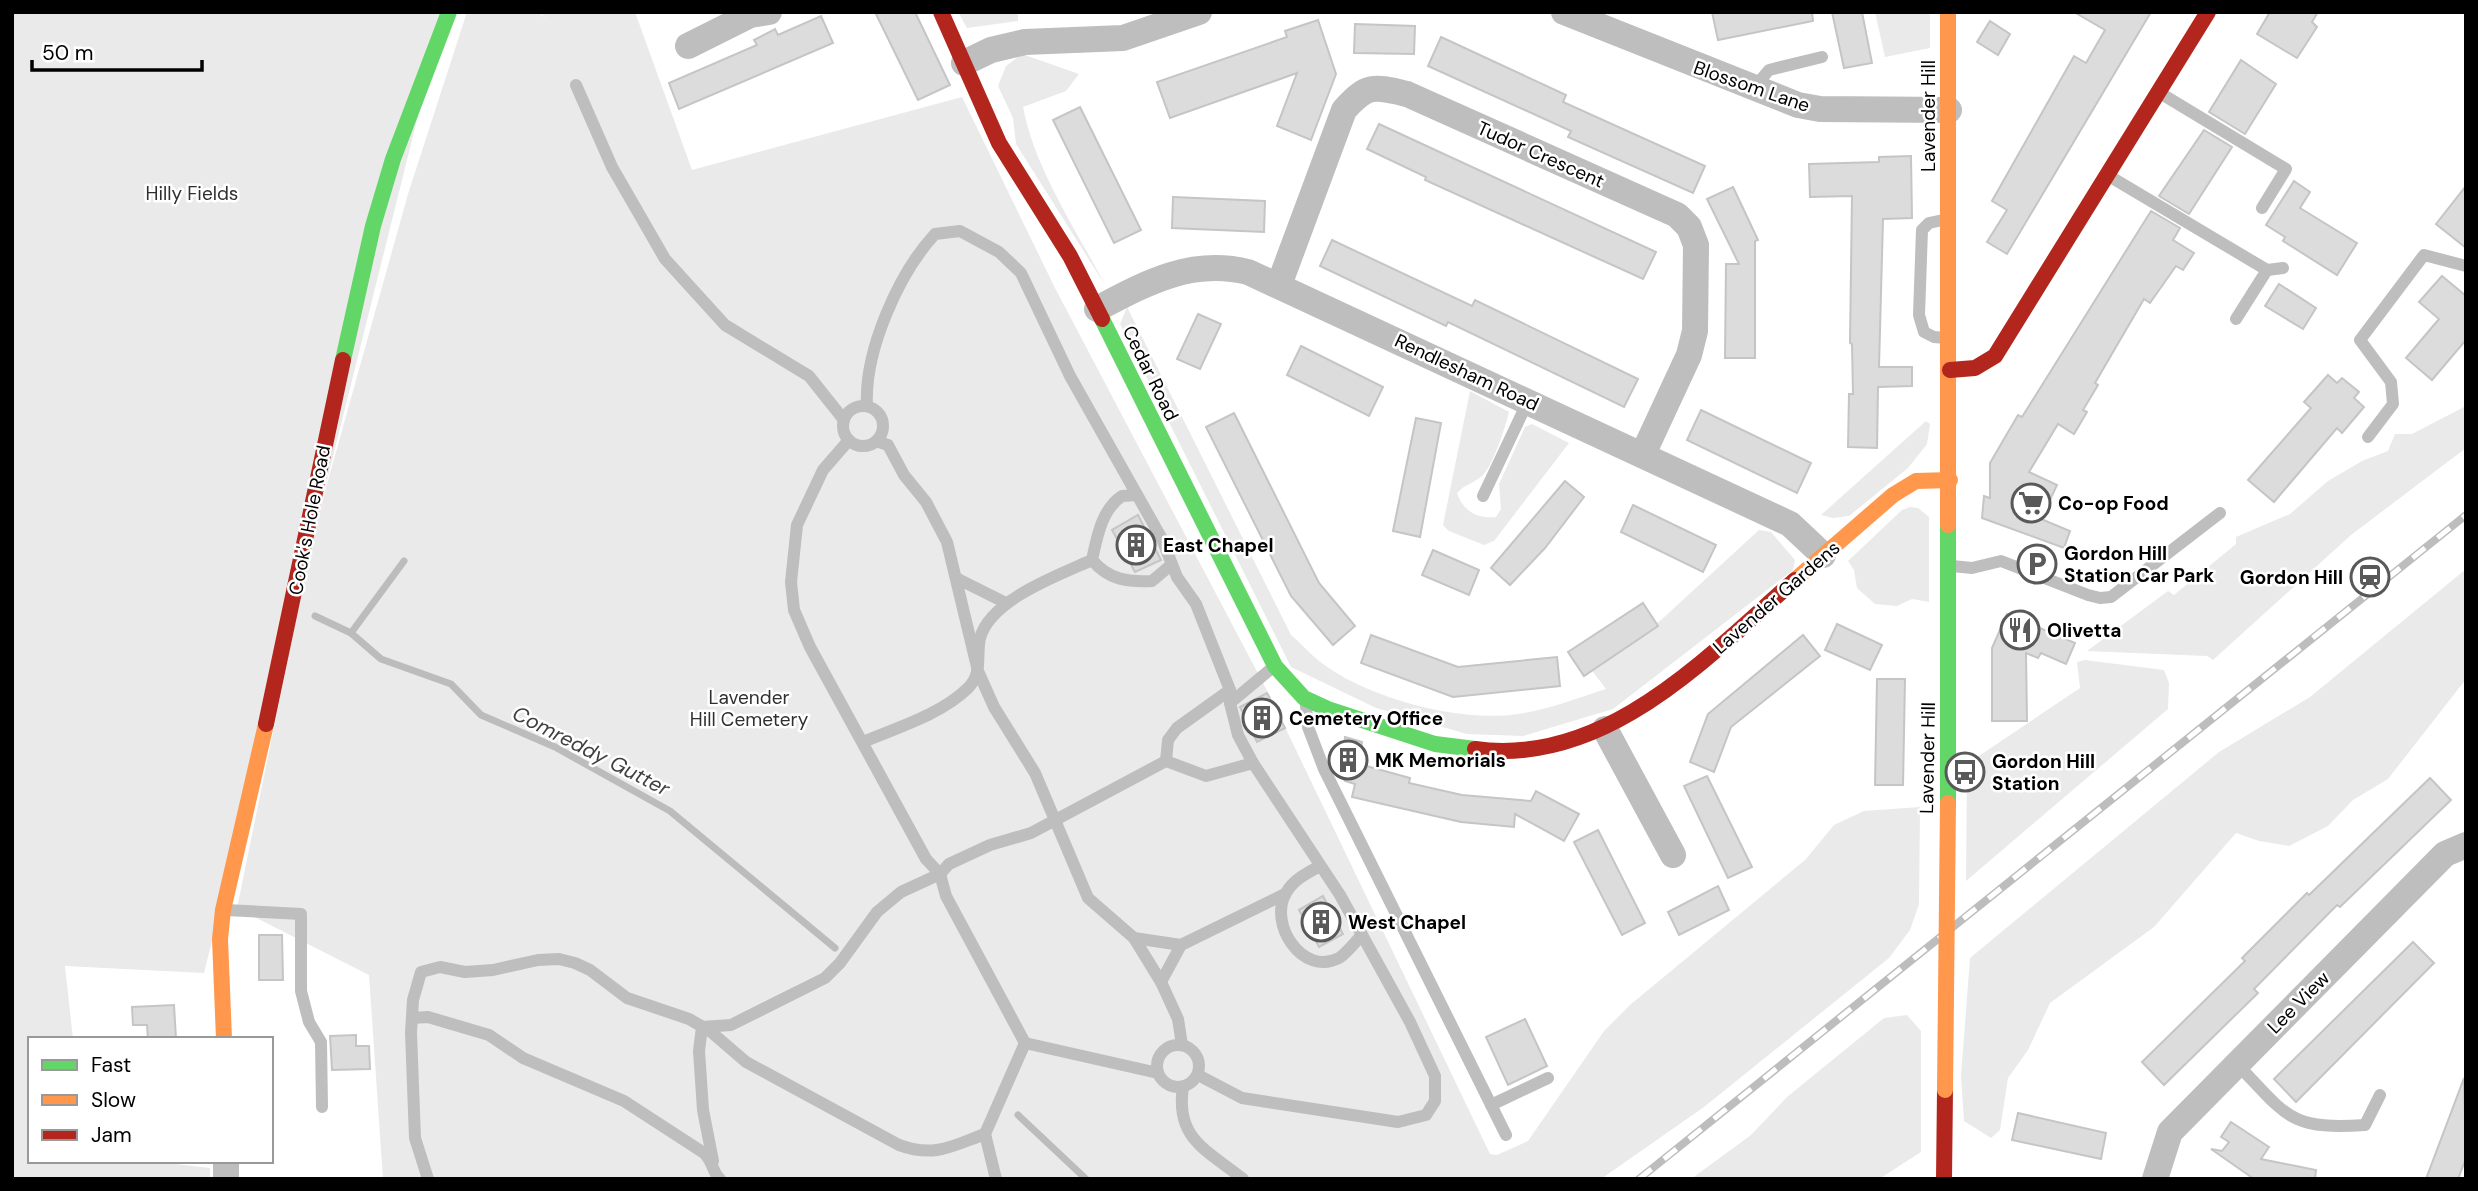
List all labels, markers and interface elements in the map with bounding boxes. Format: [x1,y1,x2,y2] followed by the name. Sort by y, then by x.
[32,28,201,72] scale bar
[42,39,93,67] text: 50 m
[1690,55,1813,118] street label: Blossom Lane
[1916,60,1941,172] street label: Lavender Hill
[1473,115,1608,194] street label: Tudor Crescent
[146,181,238,206] park label: Hilly Fields
[1117,321,1184,425] street label: Cedar Road
[1391,328,1543,417] street label: Rendlesham Road
[283,443,336,597] street label: Cook's Hole Road
[2010,482,2052,524] supermarket icon: Co-op Food
[2058,491,2169,516] place label: Co-op Food
[1115,524,1157,566] building icon: East Chapel
[1163,533,1274,558] place label: East Chapel
[1708,535,1845,659] street label: Lavender Gardens
[2064,541,2214,588] place label: Gordon Hill Station Car Park
[2016,543,2058,585] parking icon: Gordon Hill Station Car Park
[2349,556,2391,598] station icon: Gordon Hill
[2240,565,2343,590] place label: Gordon Hill
[1999,609,2041,651] restaurant icon: Olivetta
[2047,618,2121,643] place label: Olivetta
[690,685,809,732] park label: Lavender Hill Cemetery
[1241,697,1283,739] building icon: Cemetery Office
[508,699,676,803] water label: Comreddy Gutter
[1914,702,1941,814] street label: Lavender Hill
[1289,706,1443,731] place label: Cemetery Office
[1327,739,1369,781] building icon: MK Memorials
[1375,748,1506,773] place label: MK Memorials
[1992,749,2095,796] place label: Gordon Hill Station
[1944,751,1986,793] bus stop icon: Gordon Hill Station
[1300,901,1342,943] building icon: West Chapel
[1348,910,1466,935] place label: West Chapel
[2262,965,2335,1039] street label: Lee View
[28,1037,273,1163] legend
[91,1051,131,1079] text: Fast
[91,1086,136,1114] text: Slow
[91,1121,132,1149] text: Jam

